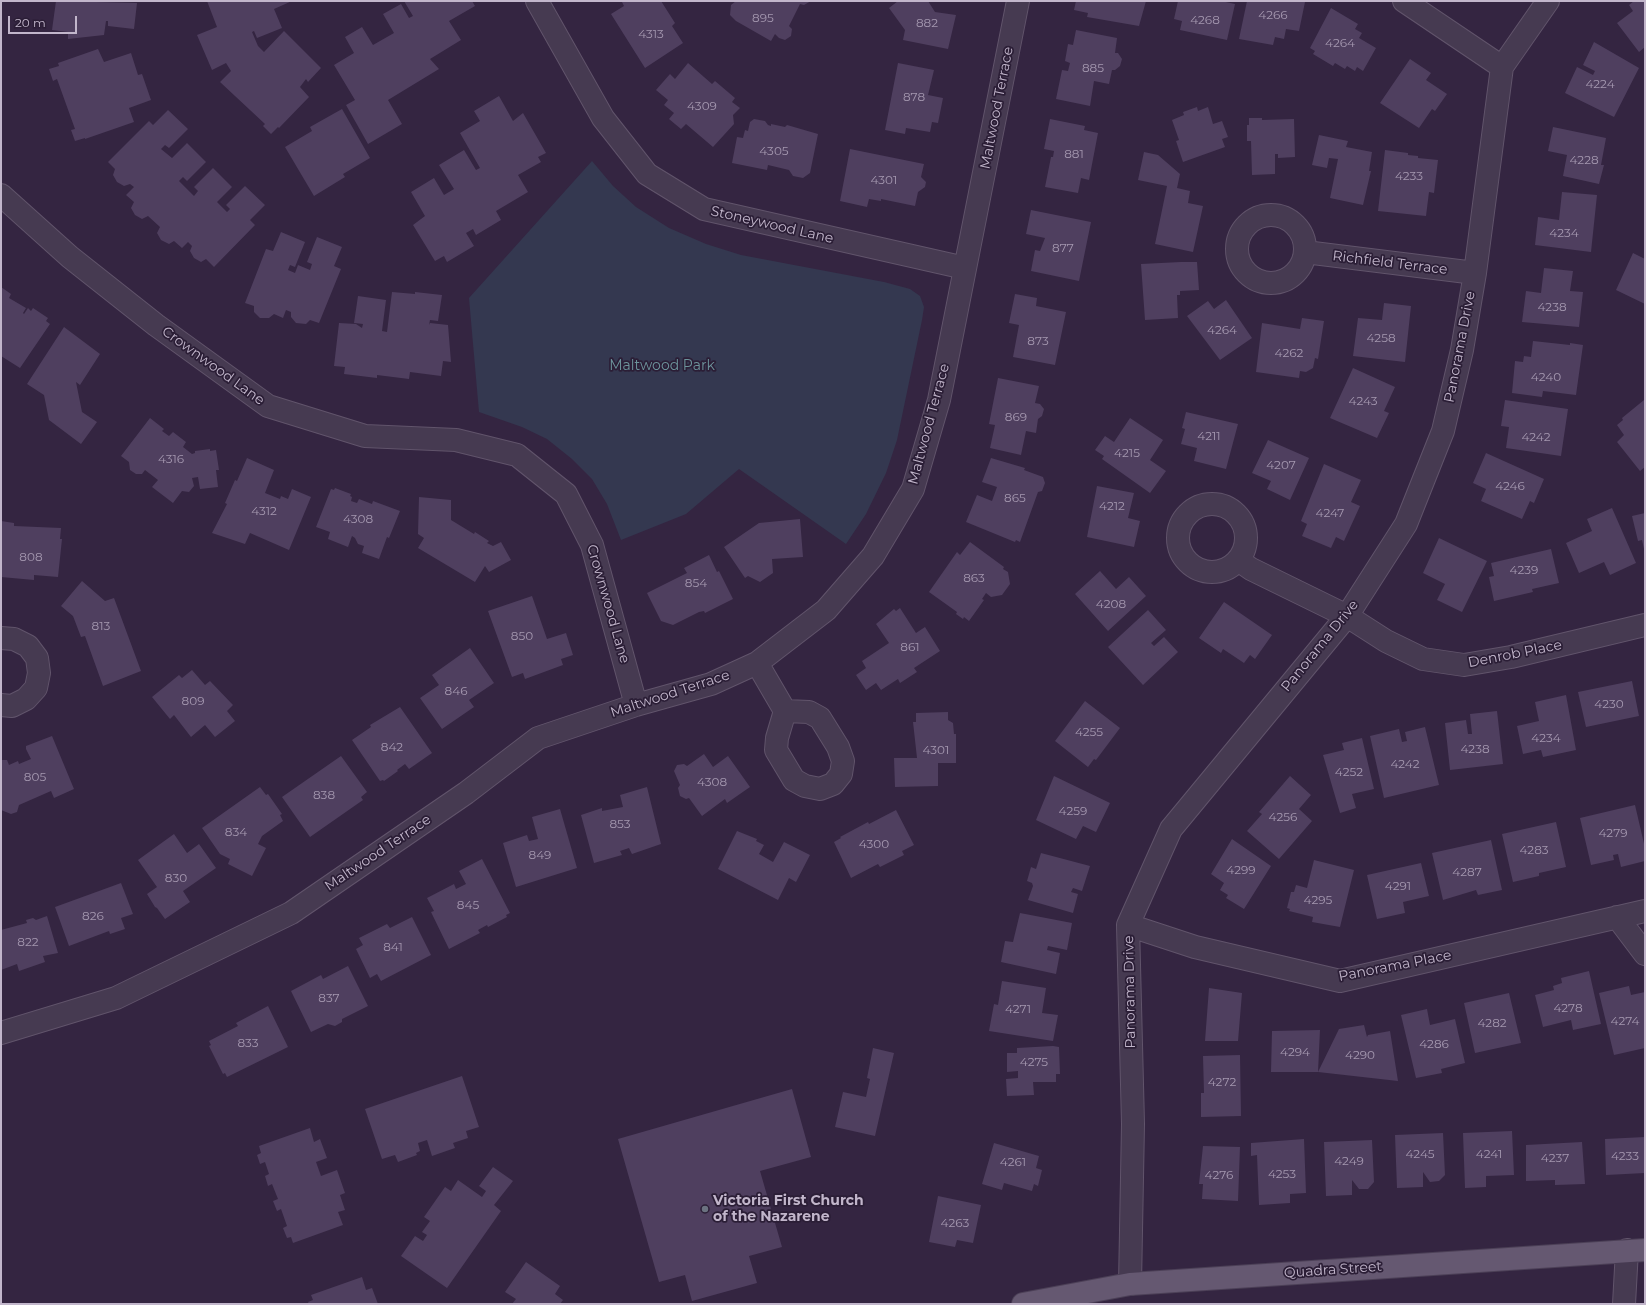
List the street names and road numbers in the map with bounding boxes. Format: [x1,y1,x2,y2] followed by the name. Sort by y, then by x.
[977,45,1017,171] street label: Maltwood Terrace
[709,203,835,247] street label: Stoneywood Lane
[1332,248,1448,278] street label: Richfield Terrace
[1441,290,1479,404] street label: Panorama Drive
[158,323,268,409] street label: Crownwood Lane
[905,362,953,486] street label: Maltwood Terrace
[583,543,633,665] street label: Crownwood Lane
[1278,597,1362,695] street label: Panorama Drive
[1467,637,1563,671] street label: Denrob Place
[608,667,732,721] street label: Maltwood Terrace
[322,811,434,895] street label: Maltwood Terrace
[1121,935,1139,1049] street label: Panorama Drive
[1337,947,1453,985] street label: Panorama Place
[1283,1258,1383,1282] street label: Quadra Street

